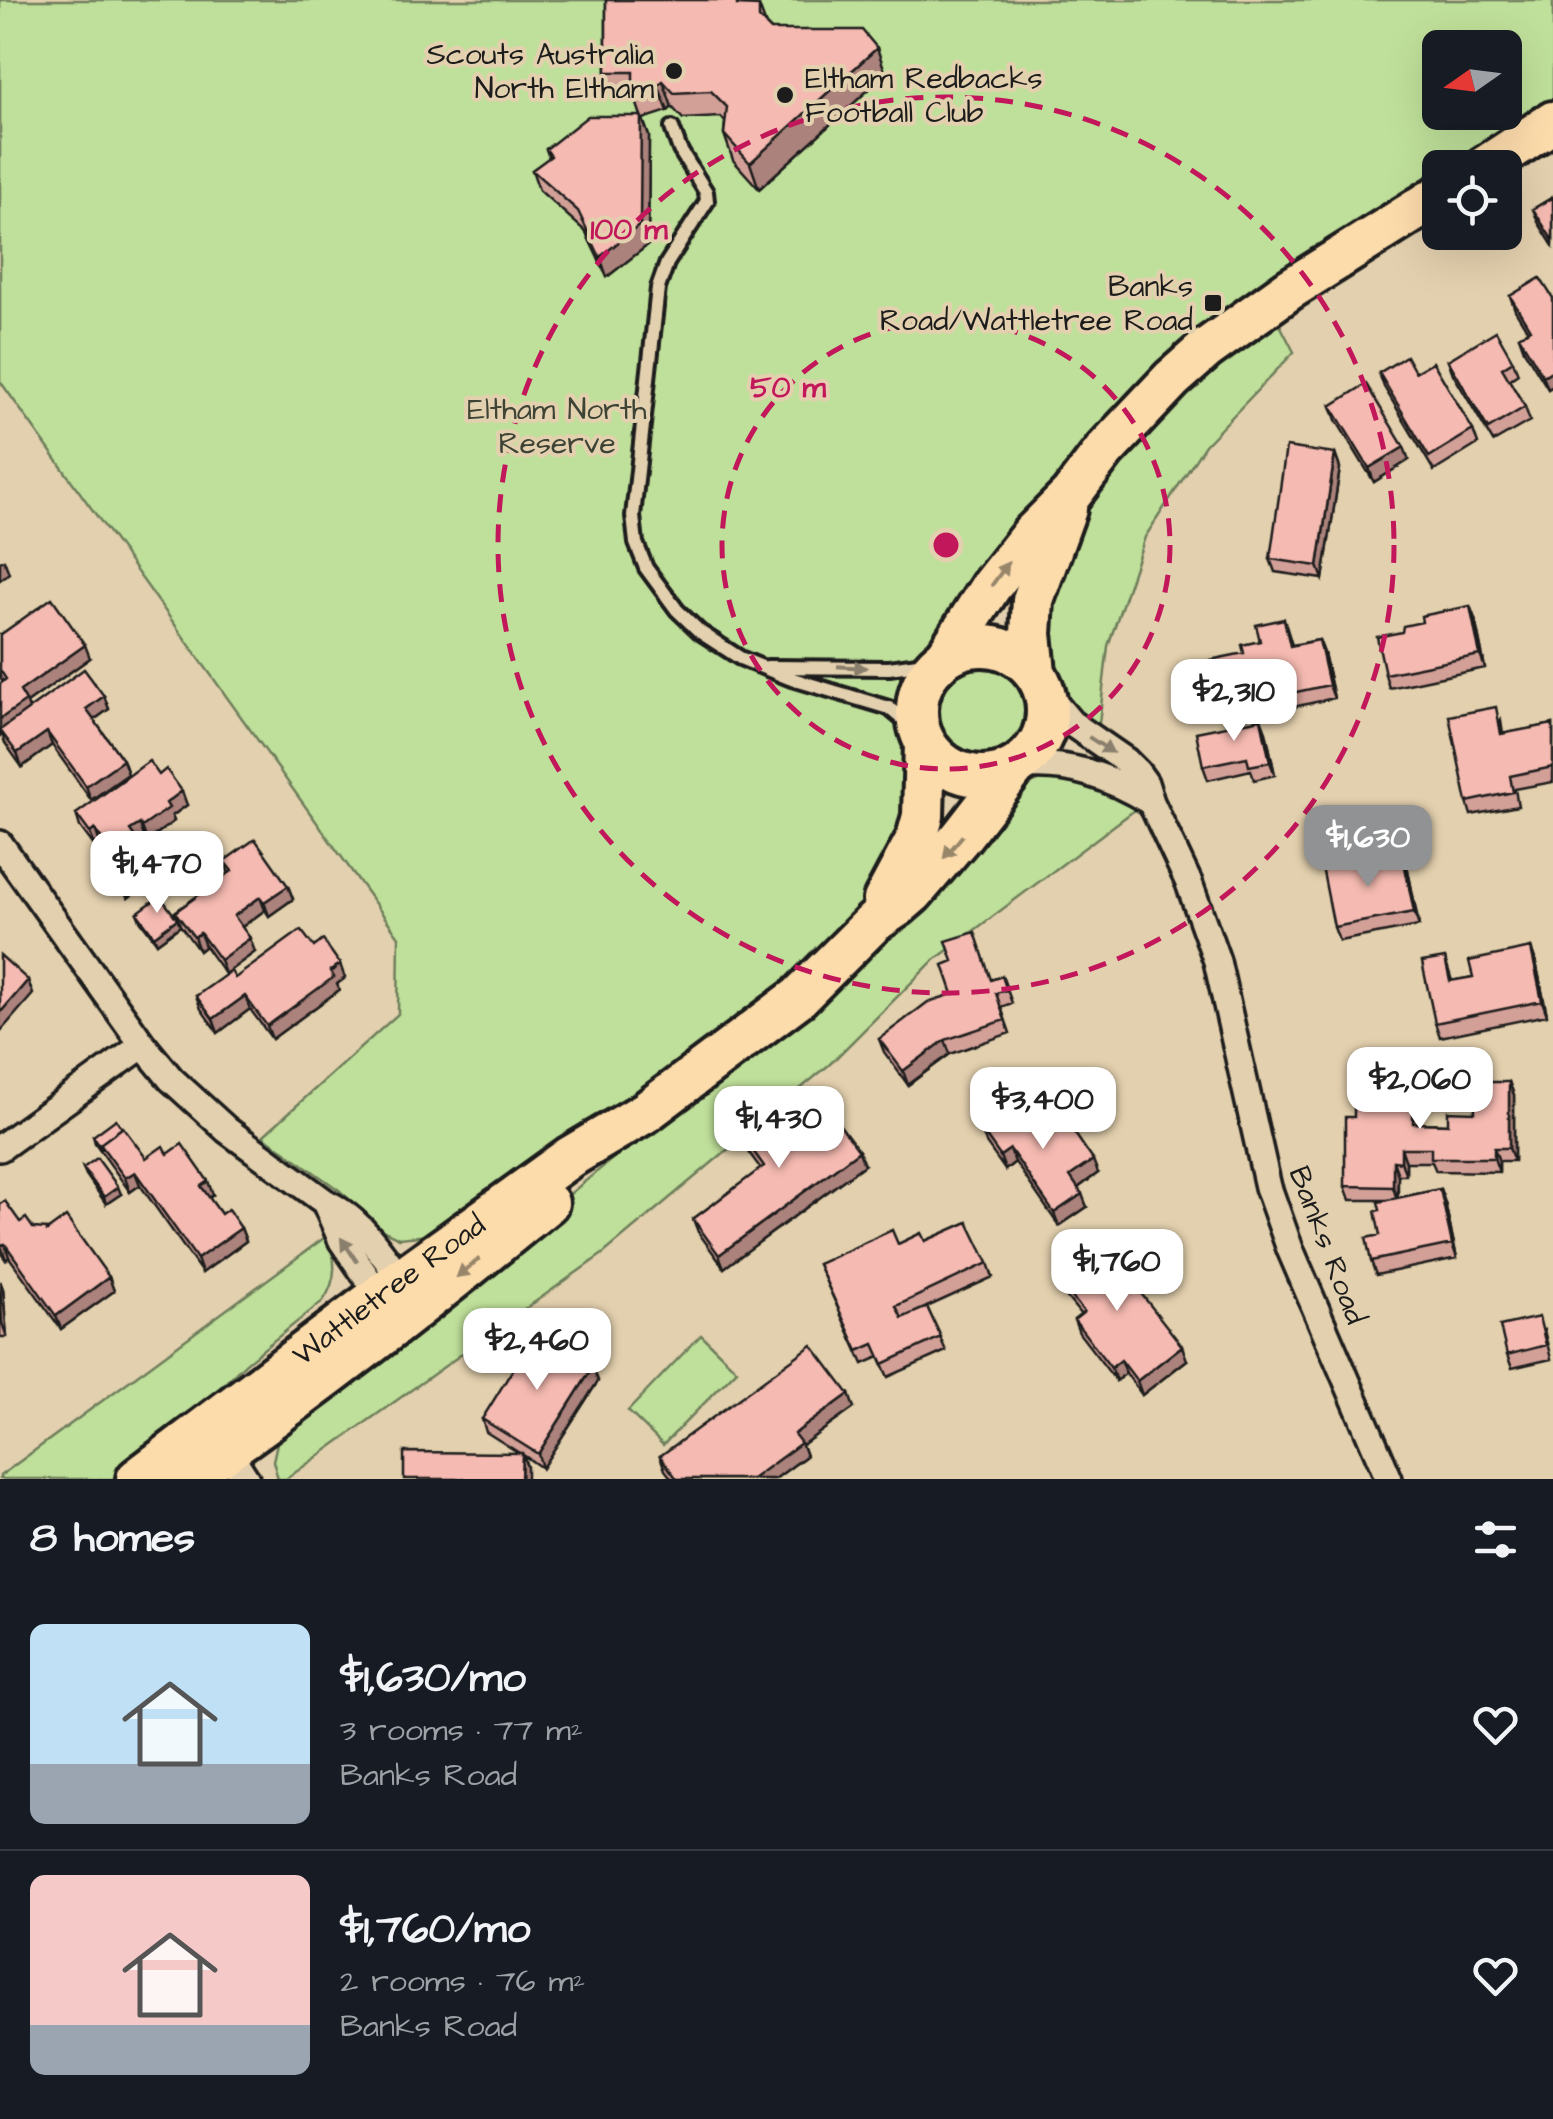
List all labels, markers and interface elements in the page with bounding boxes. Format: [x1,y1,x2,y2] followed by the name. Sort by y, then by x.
[1422,30,1522,130] north arrow
[1422,30,1522,250] map controls
[426,34,655,110] place label: Scouts Australia North Eltham
[805,58,1043,134] place label: Eltham Redbacks Football Club
[663,60,685,82] marker: Scouts Australia North Eltham
[774,84,796,106] marker: Eltham Redbacks Football Club
[1422,150,1522,250] button: locate
[590,209,668,251] text: 100 m
[880,266,1193,342] place label: Banks Road/Wattletree Road
[1202,292,1224,314] marker: Banks Road/Wattletree Road
[750,367,826,409] text: 50 m
[467,389,647,465] park label: Eltham North Reserve
[928,527,964,563] centre of rings
[990,561,1010,587] one-way arrow
[836,659,868,675] one-way arrow
[1153,659,1315,744] pin: $2,310
[1193,669,1275,714] text: $2,310
[1088,735,1115,753] one-way arrow
[1287,805,1449,890] pin: $1,630
[1326,815,1410,860] text: $1,630
[76,831,238,916] pin: $1,470
[943,834,964,859] one-way arrow
[112,841,202,886] text: $1,470
[1339,1047,1501,1132] pin: $2,060
[1369,1057,1471,1102] text: $2,060
[962,1067,1124,1152] pin: $3,400
[992,1077,1094,1122] text: $3,400
[698,1086,860,1171] pin: $1,430
[736,1096,822,1141] text: $1,430
[1278,1160,1376,1330] street label: Banks Road
[284,1205,494,1376] street label: Wattletree Road
[1036,1229,1198,1314] pin: $1,760
[340,1237,358,1264] one-way arrow
[1073,1239,1161,1284] text: $1,760
[455,1257,481,1278] one-way arrow
[456,1308,618,1393] pin: $2,460
[485,1318,589,1363] text: $2,460
[30,1510,195,1568] text: 8 homes
[1468,1512,1523,1567] icon: filters
[340,1650,526,1708] text: $1,630/mo
[110,1664,230,1784] icon: home
[1468,1697,1523,1752] icon: heart
[340,1708,583,1753] text: 3 rooms · 77 m²
[340,1753,517,1798] text: Banks Road
[340,1901,530,1959] text: $1,760/mo
[110,1915,230,2035] icon: home
[1468,1948,1523,2003] icon: heart
[340,1959,585,2004] text: 2 rooms · 76 m²
[340,2004,517,2049] text: Banks Road

